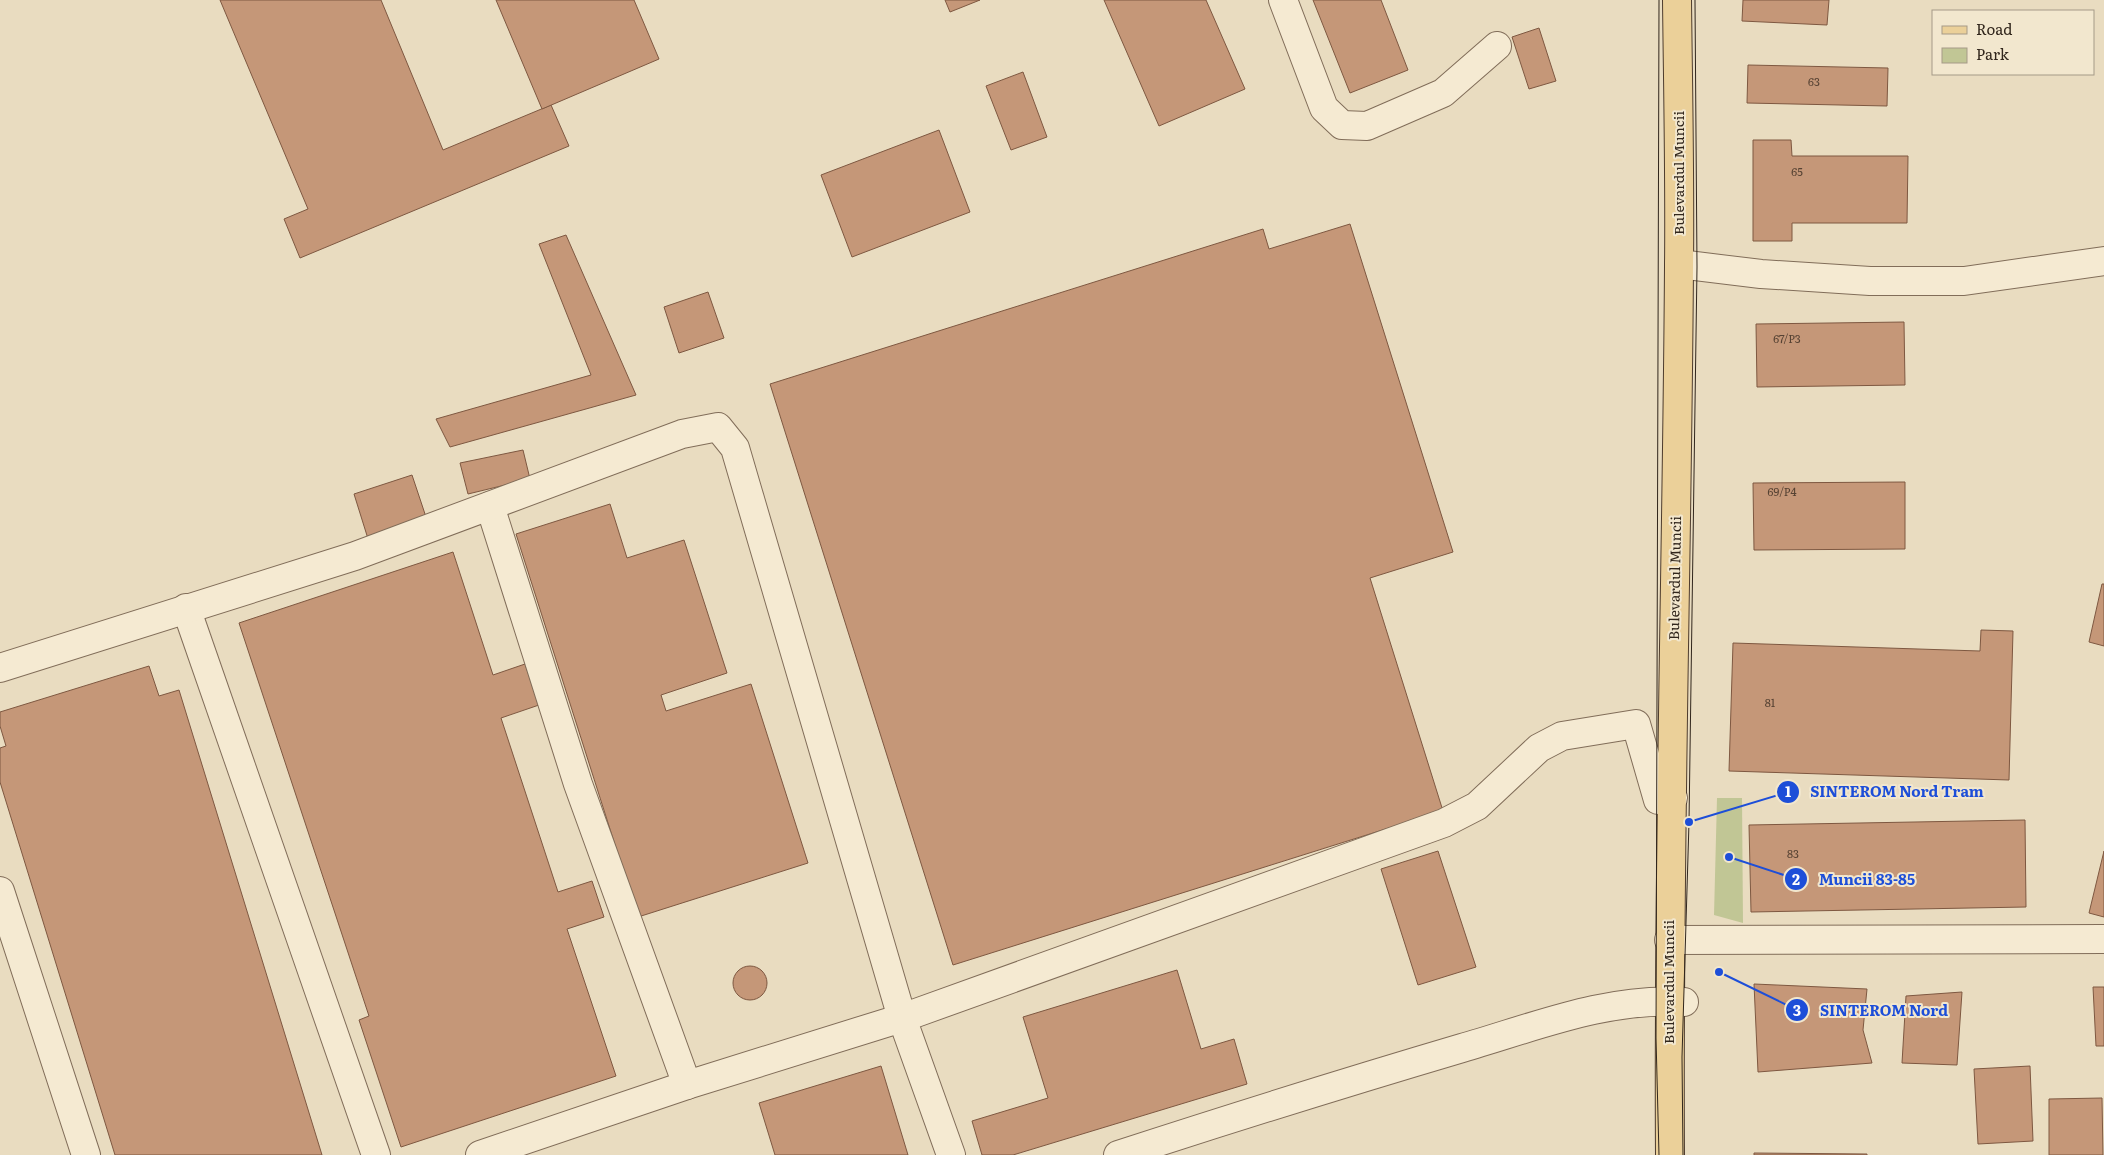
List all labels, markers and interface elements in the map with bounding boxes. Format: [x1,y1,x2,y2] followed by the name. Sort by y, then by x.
[1932,10,2094,75] legend
[1976,17,2012,40] text: Road
[1976,42,2010,65] text: Park
[1808,73,1820,89] house number: 63
[1668,111,1688,235] street label: Bulevardul Muncii
[1791,163,1803,179] house number: 65
[1773,330,1801,346] house number: 67/P3
[1767,483,1797,499] house number: 69/P4
[1663,515,1685,640] street label: Bulevardul Muncii
[1765,694,1776,710] house number: 81
[1775,777,1994,807] callout: SINTEROM Nord Tram
[1785,779,1791,802] text: 1
[1810,779,1984,802] text: SINTEROM Nord Tram
[1787,845,1799,861] house number: 83
[1784,864,1925,894] callout: Muncii 83-85
[1792,867,1800,890] text: 2
[1819,867,1915,890] text: Muncii 83-85
[1658,920,1678,1044] street label: Bulevardul Muncii
[1785,995,1958,1025] callout: SINTEROM Nord
[1793,998,1801,1021] text: 3
[1820,998,1948,1021] text: SINTEROM Nord

